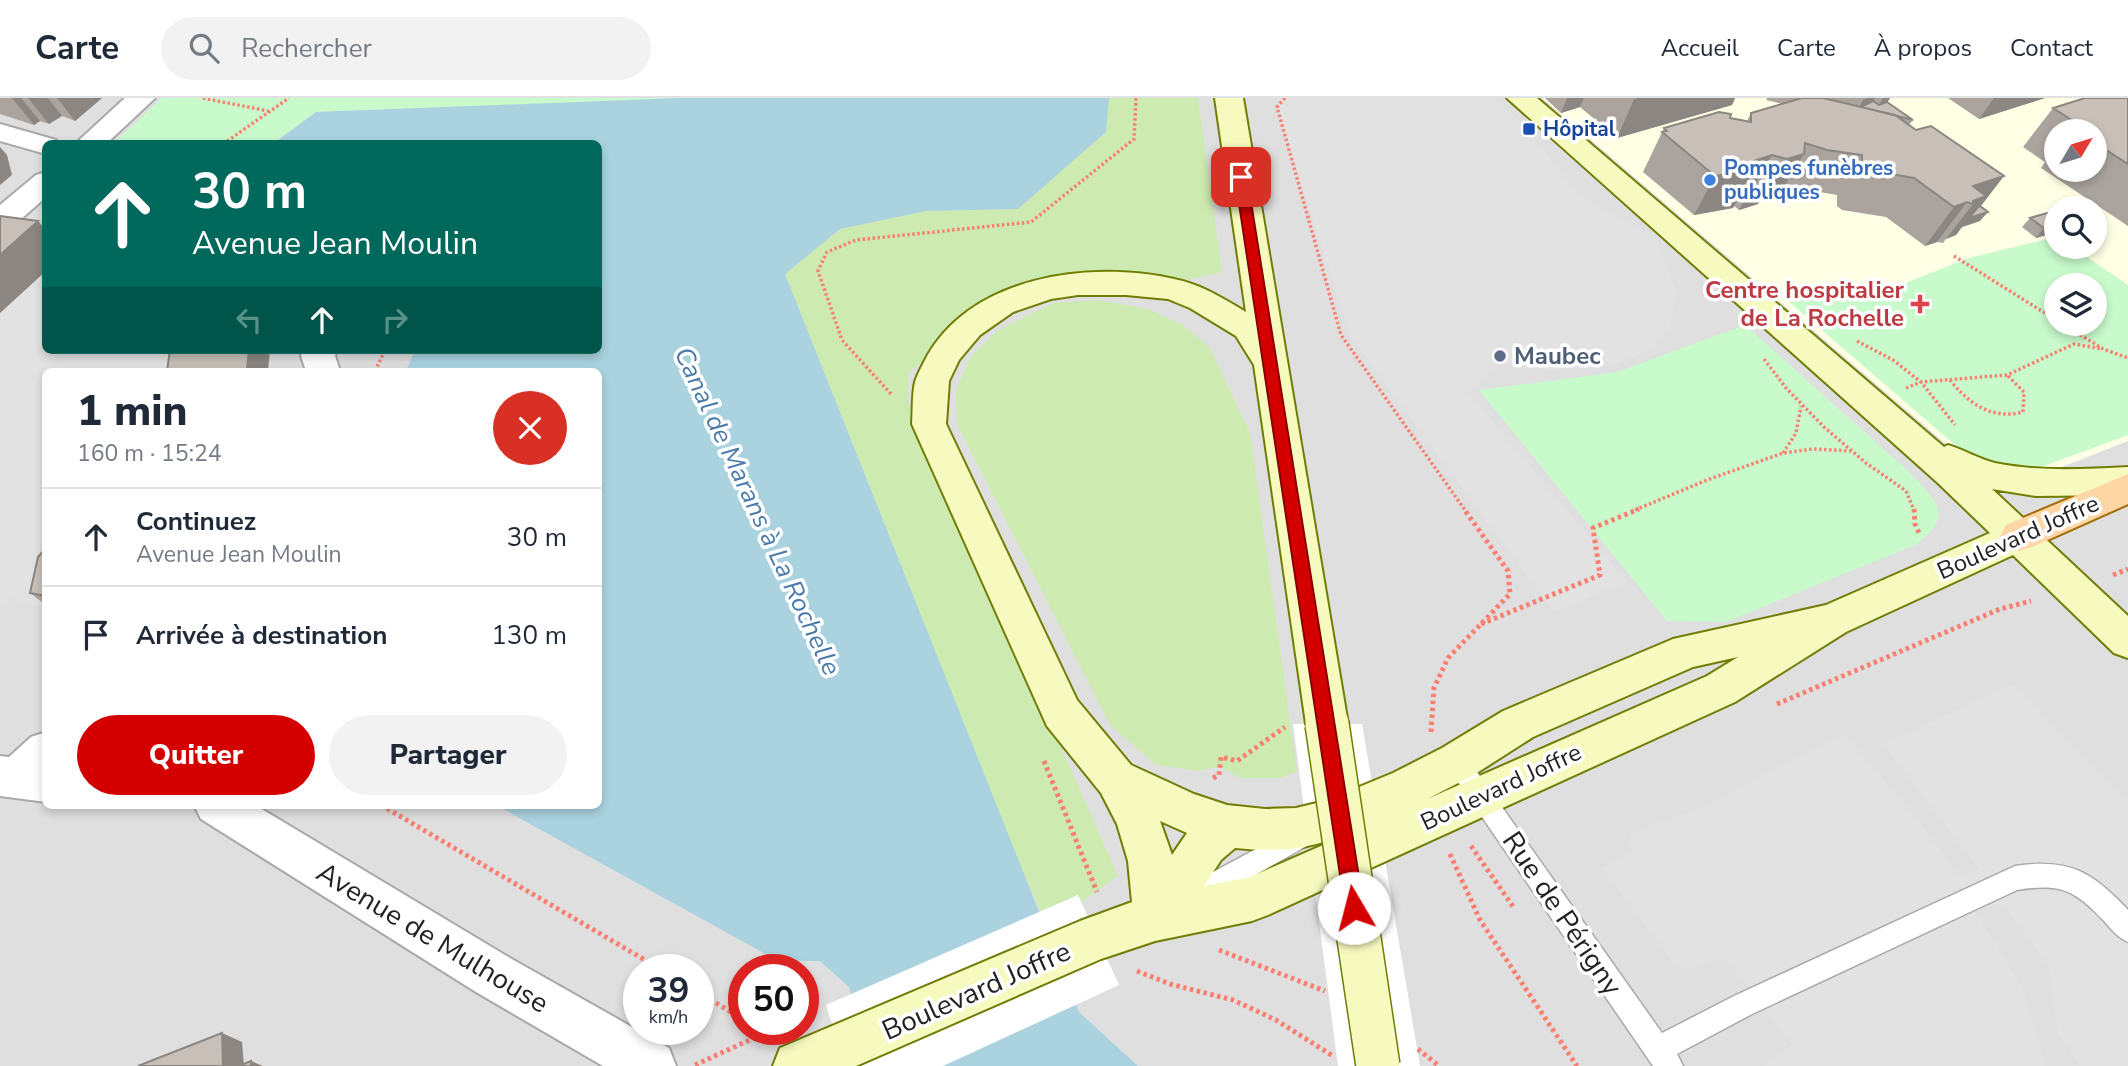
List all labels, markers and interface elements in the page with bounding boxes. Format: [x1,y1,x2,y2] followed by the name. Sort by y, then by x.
[161,17,651,80] search box
[35,26,119,71] text: Carte
[185,29,223,67] icon: search
[241,31,372,66] text: Rechercher
[1661,32,1739,64] text: Accueil
[1777,32,1836,64] text: Carte
[1874,32,1972,64] text: À propos
[2010,32,2093,64] text: Contact
[1543,115,1616,143] place label: Hôpital
[2044,119,2107,182] north arrow
[2044,119,2107,336] map controls
[1521,121,1537,137] marker: Hôpital
[1211,147,1271,207] pin
[1724,154,1893,206] place label: Pompes funèbres publiques
[192,158,307,225] text: 30 m
[1222,158,1260,196] icon: arrive
[77,168,168,259] icon: ahead
[1702,172,1718,188] marker: Pompes funèbres publiques
[2044,196,2107,259] button: search
[192,222,478,265] text: Avenue Jean Moulin
[2044,273,2107,336] button: layers
[1705,274,1905,334] place label: Centre hospitalier de La Rochelle
[1910,294,1930,314] marker: Centre hospitalier de La Rochelle
[230,301,268,339] icon: left
[303,301,341,339] icon: ahead
[376,301,414,339] icon: right
[1514,340,1601,372] place label: Maubec
[666,341,849,681] water label: Canal de Marans à La Rochelle
[1492,348,1508,364] marker: Maubec
[77,383,187,440] text: 1 min
[493,391,567,465] button: close
[77,438,222,469] text: 160 m · 15:24
[1932,487,2104,587] street label: Boulevard Joffre
[136,504,256,539] text: Continuez
[77,518,115,556] icon: ahead
[507,520,567,555] text: 30 m
[136,539,342,570] text: Avenue Jean Moulin
[77,616,115,654] icon: arrive
[136,618,387,653] text: Arrivée à destination
[491,618,567,653] text: 130 m
[77,715,315,795] button: Quitter
[329,715,567,795] button: Partager
[1415,736,1587,838] street label: Boulevard Joffre
[1493,824,1631,1003] street label: Rue de Périgny
[309,853,556,1022] street label: Avenue de Mulhouse
[1317,871,1391,945] position arrow
[876,932,1077,1050] street label: Boulevard Joffre
[728,954,819,1045] speed limit sign: 50
[647,967,690,1014] text: 39
[649,1005,688,1029] text: km/h

